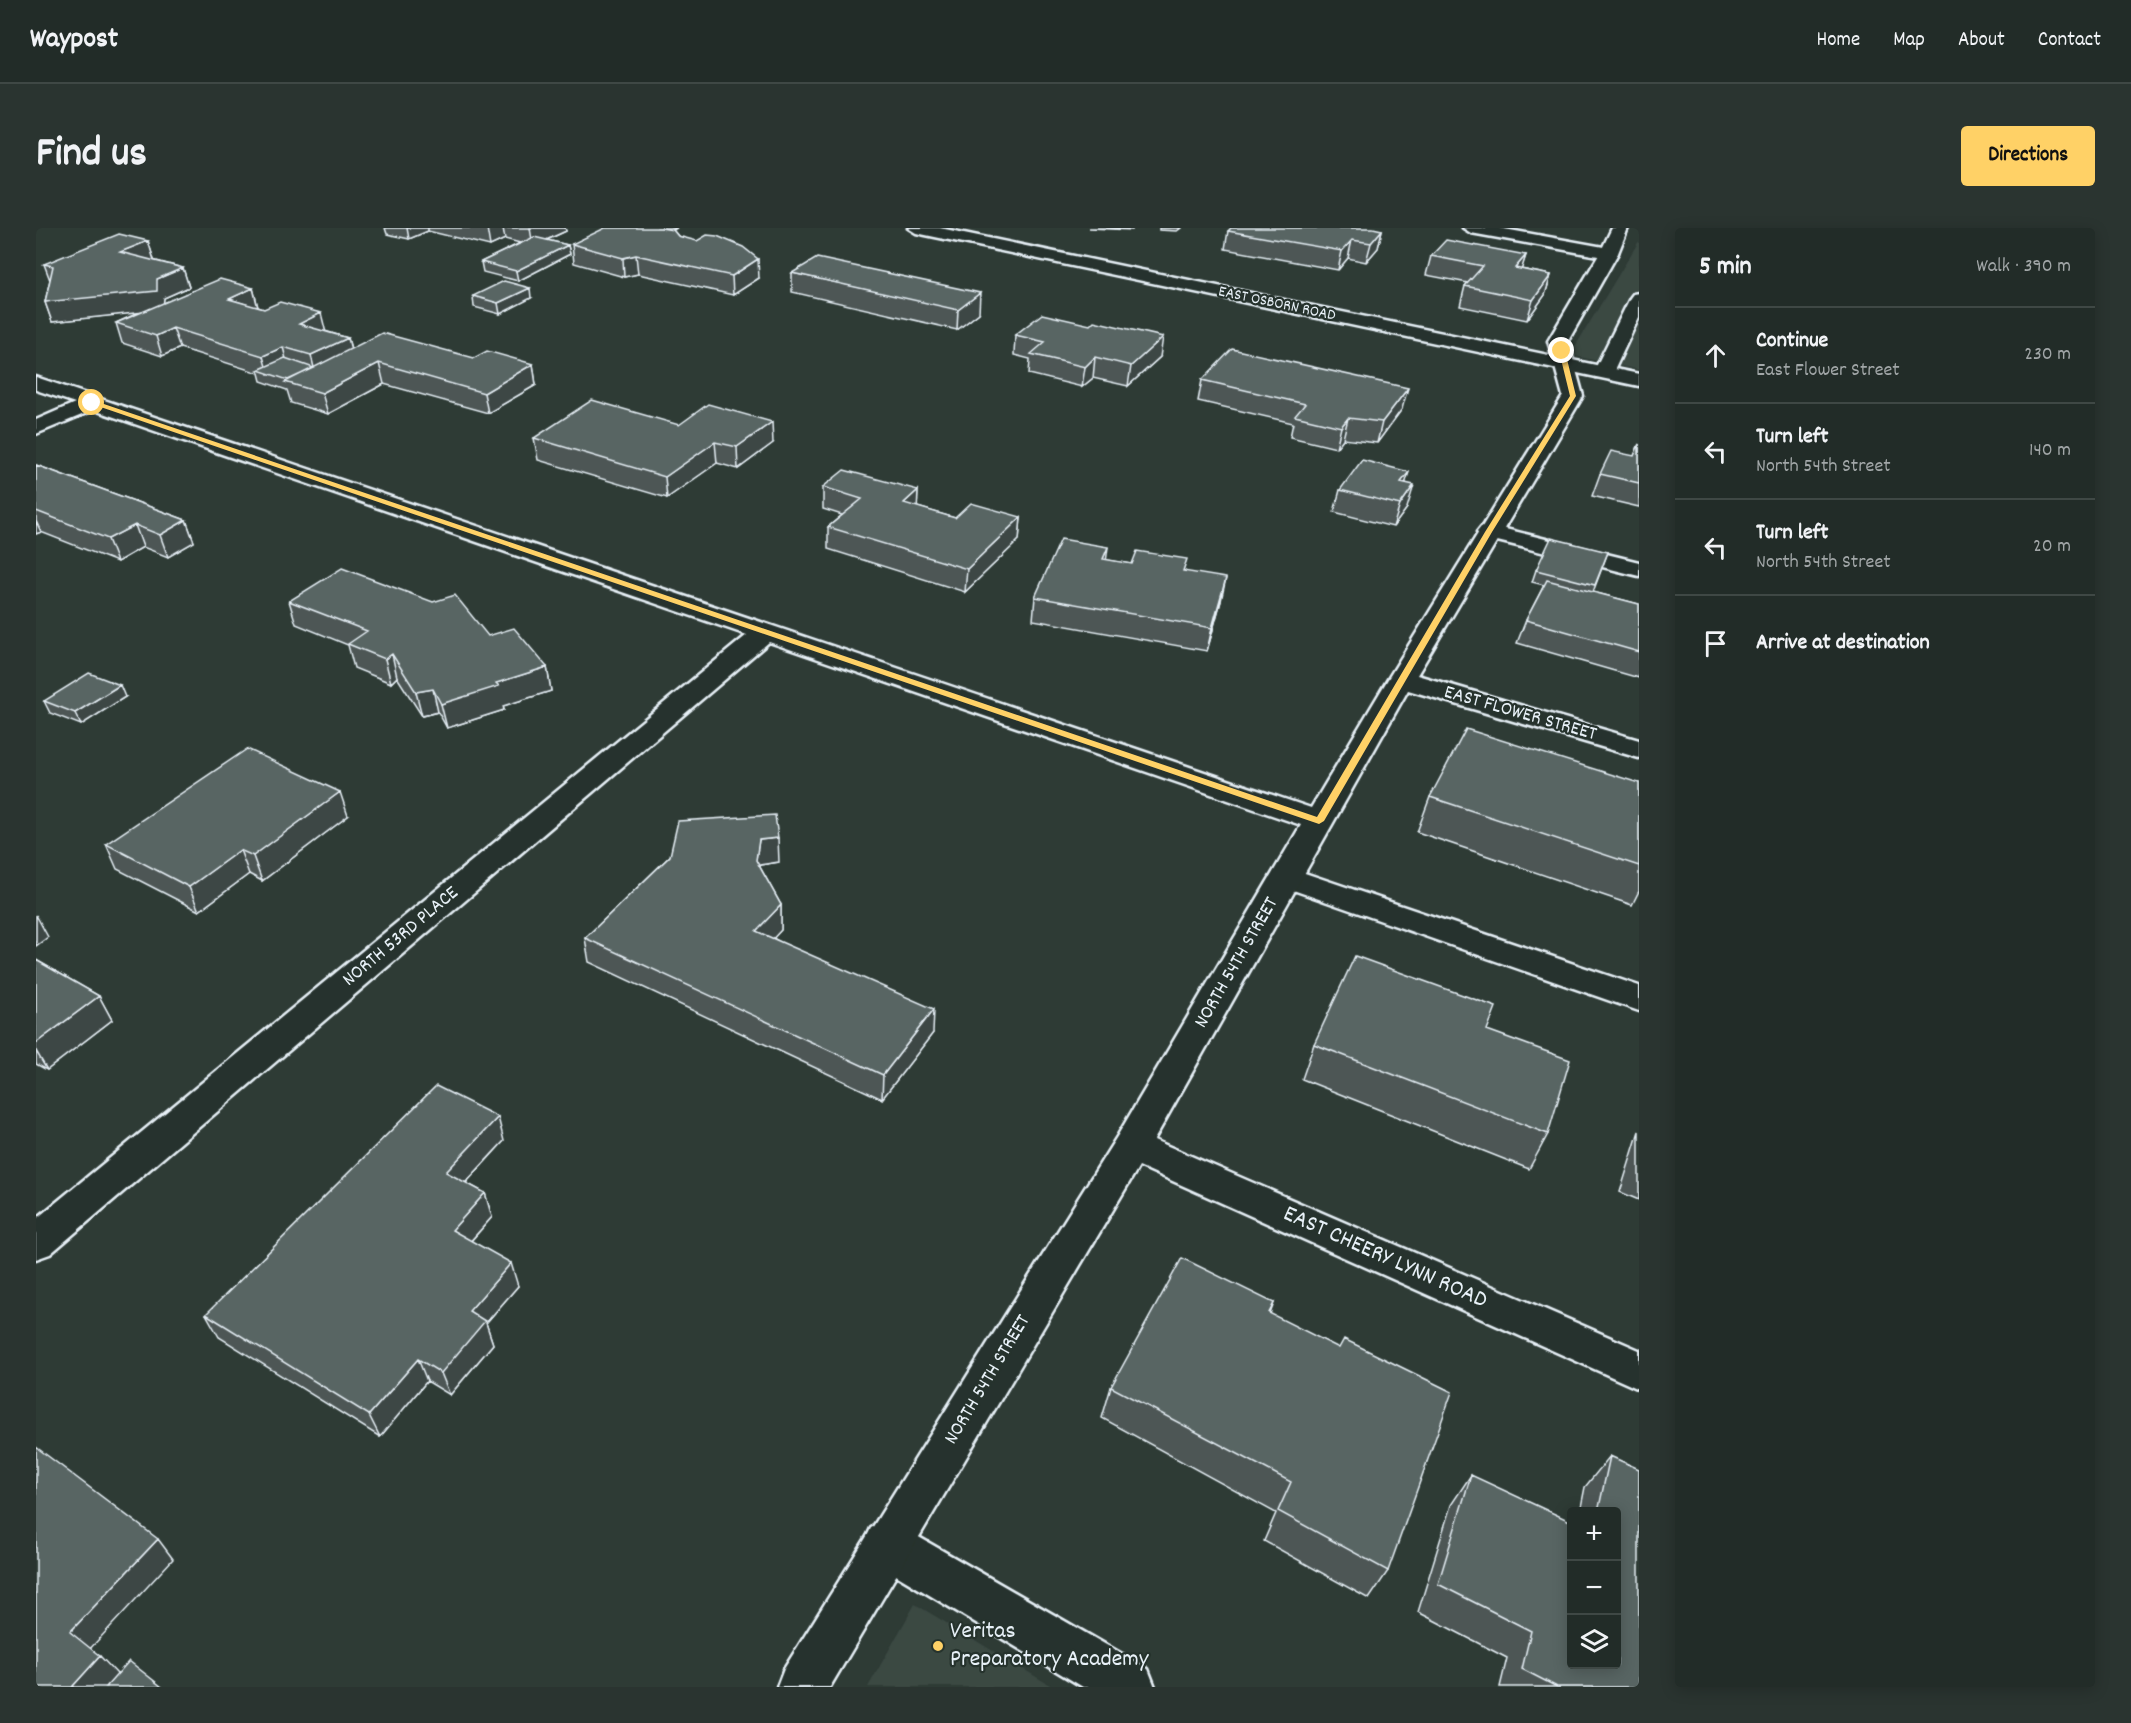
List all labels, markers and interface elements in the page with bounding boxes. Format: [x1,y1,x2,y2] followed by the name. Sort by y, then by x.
[30,21,118,61] text: Waypost
[1816,26,1860,56] text: Home
[1893,26,1925,56] text: Map
[1958,26,2005,56] text: About
[2038,26,2101,56] text: Contact
[36,126,147,186] text: Find us
[1961,126,2095,186] button: Directions
[1699,249,1752,286] text: 5 min
[1976,253,2071,281] text: Walk · 390 m
[1216,280,1338,328] street label: EAST OSBORN ROAD
[1756,326,1828,357] text: Continue
[1548,337,1574,363] route end
[1699,339,1732,372] icon: ahead
[2024,341,2071,369] text: 230 m
[1756,357,1900,385] text: East Flower Street
[78,389,104,415] route start
[1756,422,1828,453] text: Turn left
[1699,435,1732,468] icon: left
[2029,437,2071,465] text: 140 m
[1756,453,1891,481] text: North 54th Street
[1756,518,1828,549] text: Turn left
[1699,531,1732,564] icon: left
[2033,533,2071,561] text: 20 m
[1756,549,1891,577] text: North 54th Street
[1699,627,1732,660] icon: arrive
[1756,628,1930,659] text: Arrive at destination
[1440,679,1600,749] street label: EAST FLOWER STREET
[337,880,465,994] street label: NORTH 53RD PLACE
[1188,892,1286,1034] street label: NORTH 54TH STREET
[1277,1198,1493,1318] street label: EAST CHEERY LYNN ROAD
[938,1310,1038,1450] street label: NORTH 54TH STREET
[1567,1507,1621,1669] map controls
[1567,1507,1621,1561] button: +
[1567,1561,1621,1615] button: −
[950,1615,1150,1677] place label: Veritas Preparatory Academy
[1567,1615,1621,1669] button: layers
[931,1639,945,1653] marker: Veritas Preparatory Academy

